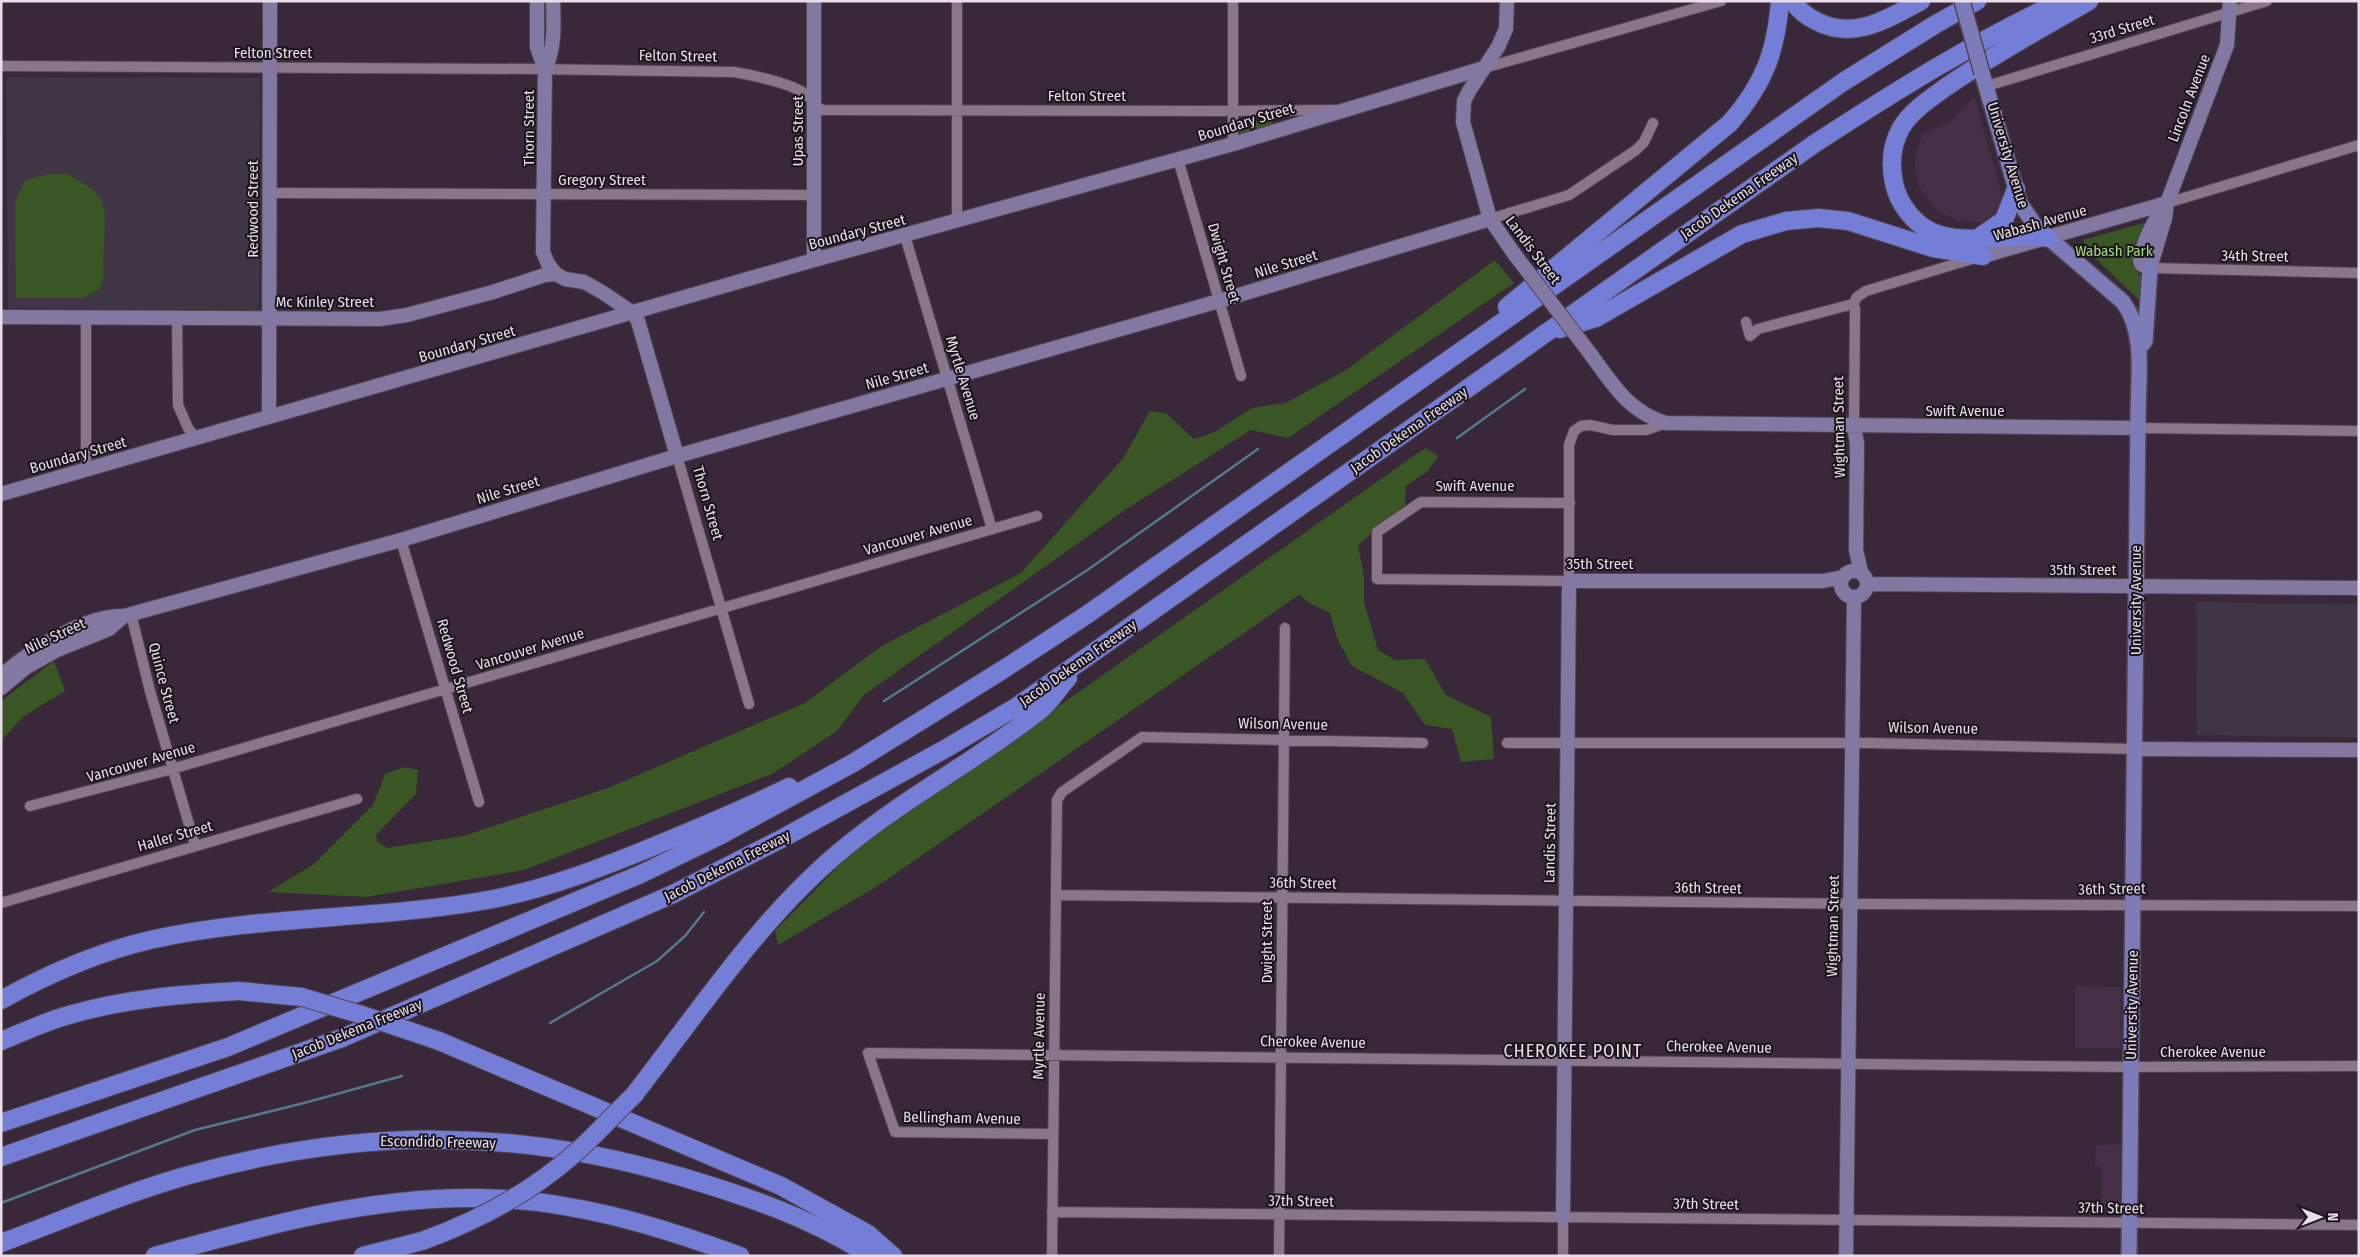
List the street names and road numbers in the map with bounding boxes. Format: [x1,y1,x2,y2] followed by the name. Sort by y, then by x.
[2087,11,2157,47] street label: 33rd Street
[234,44,312,62] street label: Felton Street
[639,46,717,66] street label: Felton Street
[2164,51,2214,145] street label: Lincoln Avenue
[1048,87,1126,105] street label: Felton Street
[520,90,538,166] street label: Thorn Street
[789,96,807,166] street label: Upas Street
[1196,99,1296,145] street label: Boundary Street
[1983,100,2033,210] street label: University Avenue
[1677,149,1801,243] street label: Jacob Dekema Freeway
[244,160,262,258] street label: Redwood Street
[558,171,646,189] street label: Gregory Street
[1991,201,2089,245] street label: Wabash Avenue
[807,210,908,254] street label: Boundary Street
[1502,212,1564,288] street label: Landis Street
[1204,221,1244,305] street label: Dwight Street
[1252,246,1320,282] street label: Nile Street
[2221,246,2289,266] street label: 34th Street
[276,293,374,311] street label: Mc Kinley Street
[417,322,517,366] street label: Boundary Street
[942,334,984,422] street label: Myrtle Avenue
[863,358,931,394] street label: Nile Street
[1829,376,1849,478] street label: Wightman Street
[1347,383,1471,477] street label: Jacob Dekema Freeway
[1925,402,2005,420] street label: Swift Avenue
[28,433,128,477] street label: Boundary Street
[689,464,727,542] street label: Thorn Street
[474,472,542,508] street label: Nile Street
[1435,477,1515,495] street label: Swift Avenue
[862,511,974,559] street label: Vancouver Avenue
[2127,545,2145,655] street label: University Avenue
[1567,555,1633,573] street label: 35th Street
[2050,561,2116,579] street label: 35th Street
[22,614,88,658] street label: Nile Street
[1016,616,1140,710] street label: Jacob Dekema Freeway
[433,617,477,715] street label: Redwood Street
[474,624,586,674] street label: Vancouver Avenue
[145,641,183,725] street label: Quince Street
[1238,714,1328,734] street label: Wilson Avenue
[1888,718,1978,738] street label: Wilson Avenue
[85,738,197,786] street label: Vancouver Avenue
[1540,803,1560,883] street label: Landis Street
[135,817,215,855] street label: Haller Street
[661,826,793,906] street label: Jacob Dekema Freeway
[1269,873,1337,893] street label: 36th Street
[1823,875,1843,977] street label: Wightman Street
[1674,878,1742,898] street label: 36th Street
[2078,879,2146,899] street label: 36th Street
[1258,901,1276,983] street label: Dwight Street
[2122,950,2142,1060] street label: University Avenue
[1029,992,1049,1080] street label: Myrtle Avenue
[289,995,425,1063] street label: Jacob Dekema Freeway
[1260,1032,1366,1052] street label: Cherokee Avenue
[1666,1037,1772,1057] street label: Cherokee Avenue
[2160,1043,2266,1061] street label: Cherokee Avenue
[903,1108,1021,1128] street label: Bellingham Avenue
[380,1132,496,1152] street label: Escondido Freeway
[1268,1191,1334,1211] street label: 37th Street
[1673,1194,1739,1214] street label: 37th Street
[2078,1198,2144,1218] street label: 37th Street

